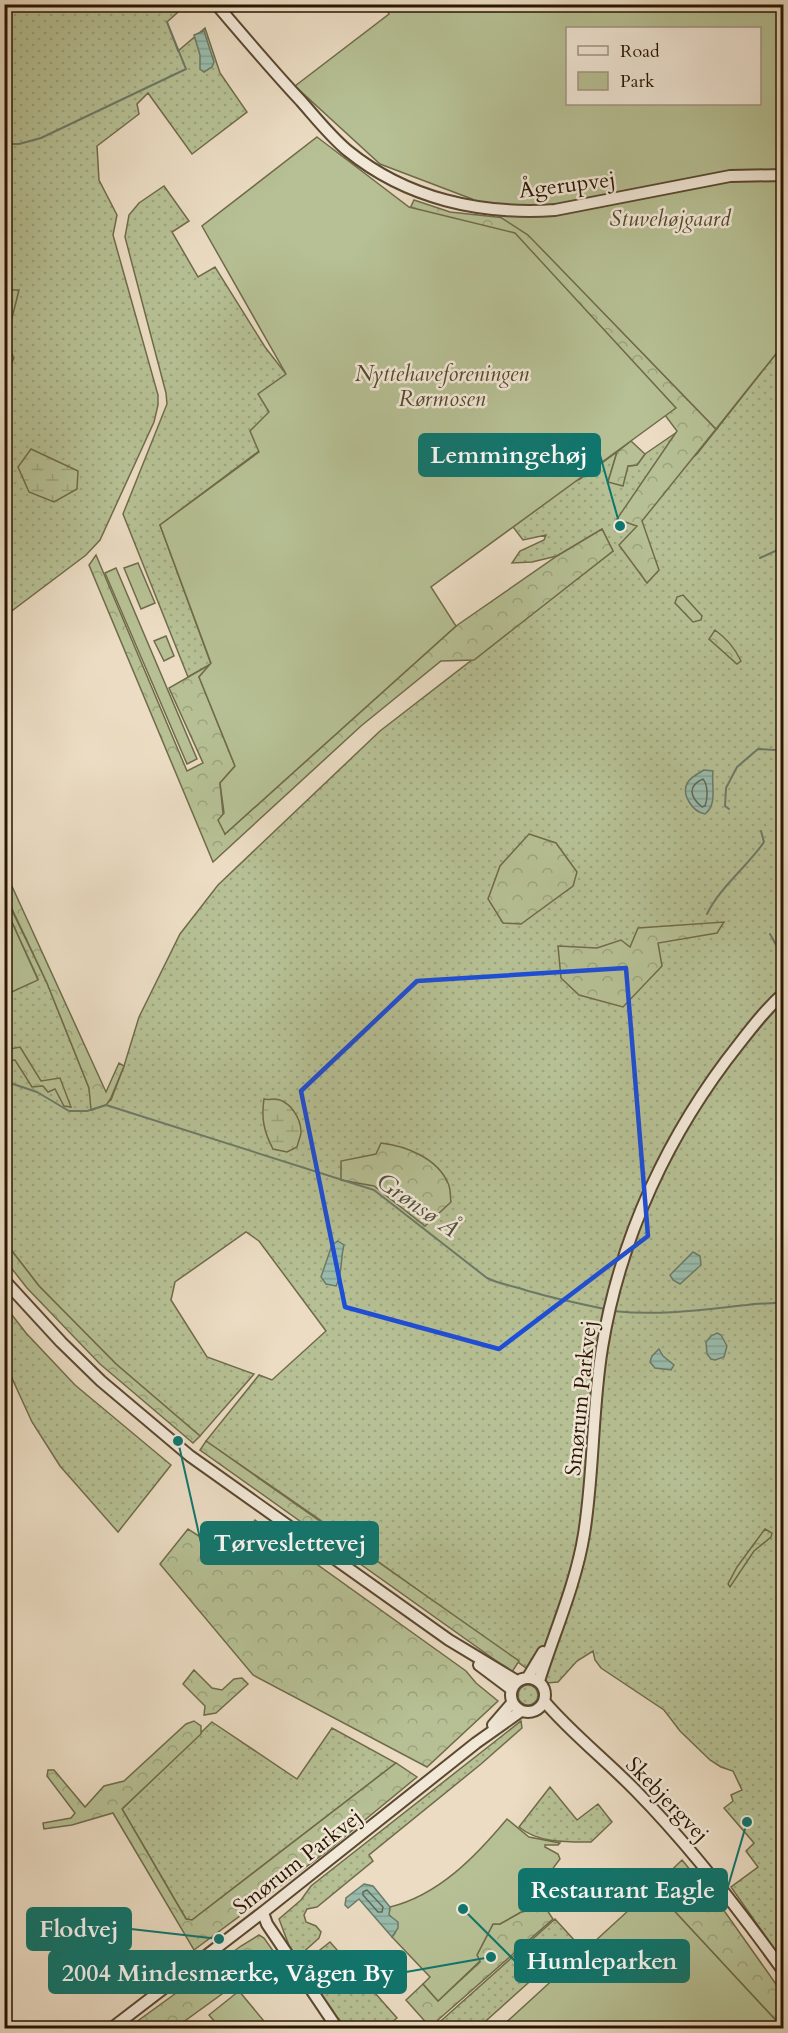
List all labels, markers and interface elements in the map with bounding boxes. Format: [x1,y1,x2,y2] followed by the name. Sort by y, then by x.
[566,27,761,105] legend
[620,39,660,64] text: Road
[620,69,655,94] text: Park
[517,164,617,206] street label: Ågerupvej
[609,204,732,234] park label: Stuvehøjgaard
[355,359,529,414] park label: Nyttehaveforeningen Rørmosen
[419,434,600,476] callout: Lemmingehøj
[430,439,588,472] text: Lemmingehøj
[370,1165,466,1246] water label: Grønsø Å
[558,1319,604,1477] street label: Smørum Parkvej
[201,1522,378,1564] callout: Tørveslettevej
[214,1527,366,1560] text: Tørveslettevej
[619,1750,716,1849] street label: Skebjergvej
[227,1802,368,1922] street label: Smørum Parkvej
[519,1869,727,1911] callout: Restaurant Eagle
[531,1874,715,1907] text: Restaurant Eagle
[27,1908,131,1950] callout: Flodvej
[39,1913,119,1946] text: Flodvej
[515,1940,689,1982] callout: Humleparken
[527,1945,678,1978] text: Humleparken
[49,1951,406,1993] callout: 2004 Mindesmærke, Vågen By
[62,1957,395,1990] text: 2004 Mindesmærke, Vågen By

